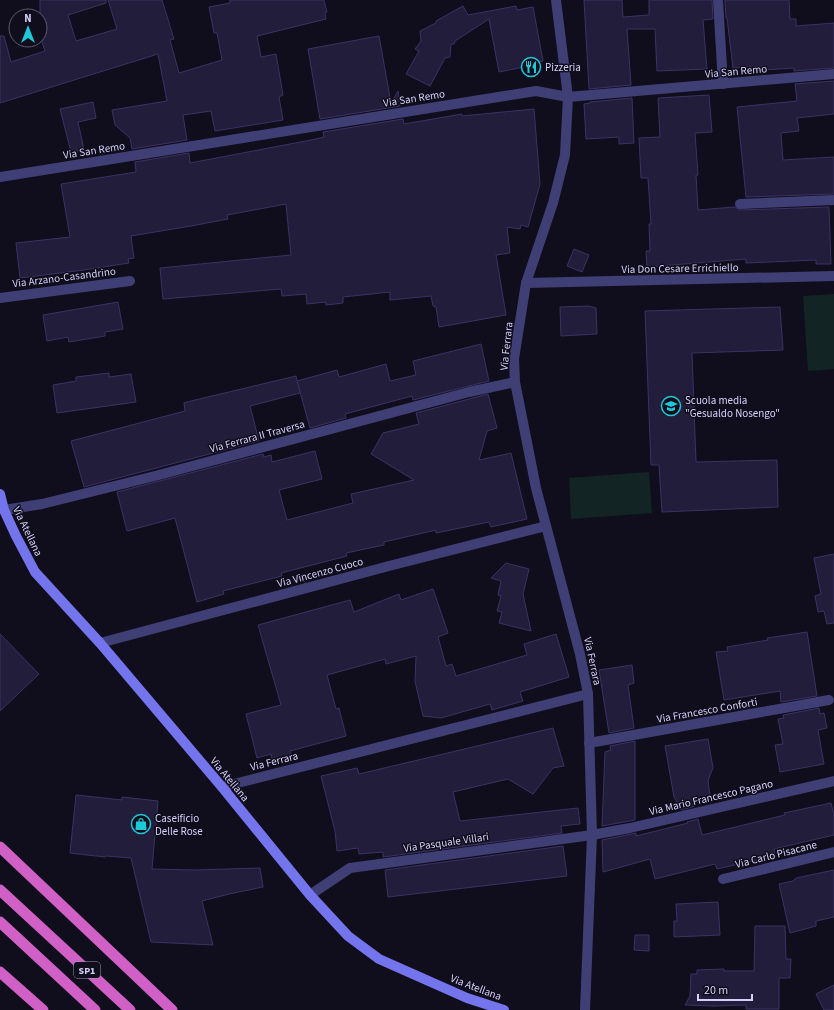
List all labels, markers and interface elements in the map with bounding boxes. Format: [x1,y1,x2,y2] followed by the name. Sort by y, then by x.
[8,8,48,48] north arrow
[24,11,32,26] text: N
[520,56,542,78] restaurant icon: Pizzeria
[545,60,581,75] place label: Pizzeria
[704,61,768,82] street label: Via San Remo
[382,86,446,111] street label: Via San Remo
[62,138,126,163] street label: Via San Remo
[621,260,739,277] street label: Via Don Cesare Errichiello
[12,264,117,291] street label: Via Arzano-Casandrino
[496,321,517,371] street label: Via Ferrara
[685,393,780,421] place label: Scuola media "Gesualdo Nosengo"
[660,395,682,417] school or university icon: Scuola media "Gesualdo Nosengo"
[208,417,306,456] street label: Via Ferrara II Traversa
[9,504,46,559] street label: Via Atellana
[276,554,365,591] street label: Via Vincenzo Cuoco
[580,636,605,687] street label: Via Ferrara
[656,694,759,727] street label: Via Francesco Conforti
[249,748,300,775] street label: Via Ferrara
[207,754,253,805] street label: Via Atellana
[648,776,775,819] street label: Via Mario Francesco Pagano
[155,811,203,839] place label: Caseificio Delle Rose
[130,813,152,835] shop icon: Caseificio Delle Rose
[402,829,490,856] street label: Via Pasquale Villari
[734,837,819,872] street label: Via Carlo Pisacane
[74,962,100,978] road number: SP1
[448,971,504,1004] street label: Via Atellana
[698,976,752,1002] scale bar
[704,982,728,999] text: 20 m

